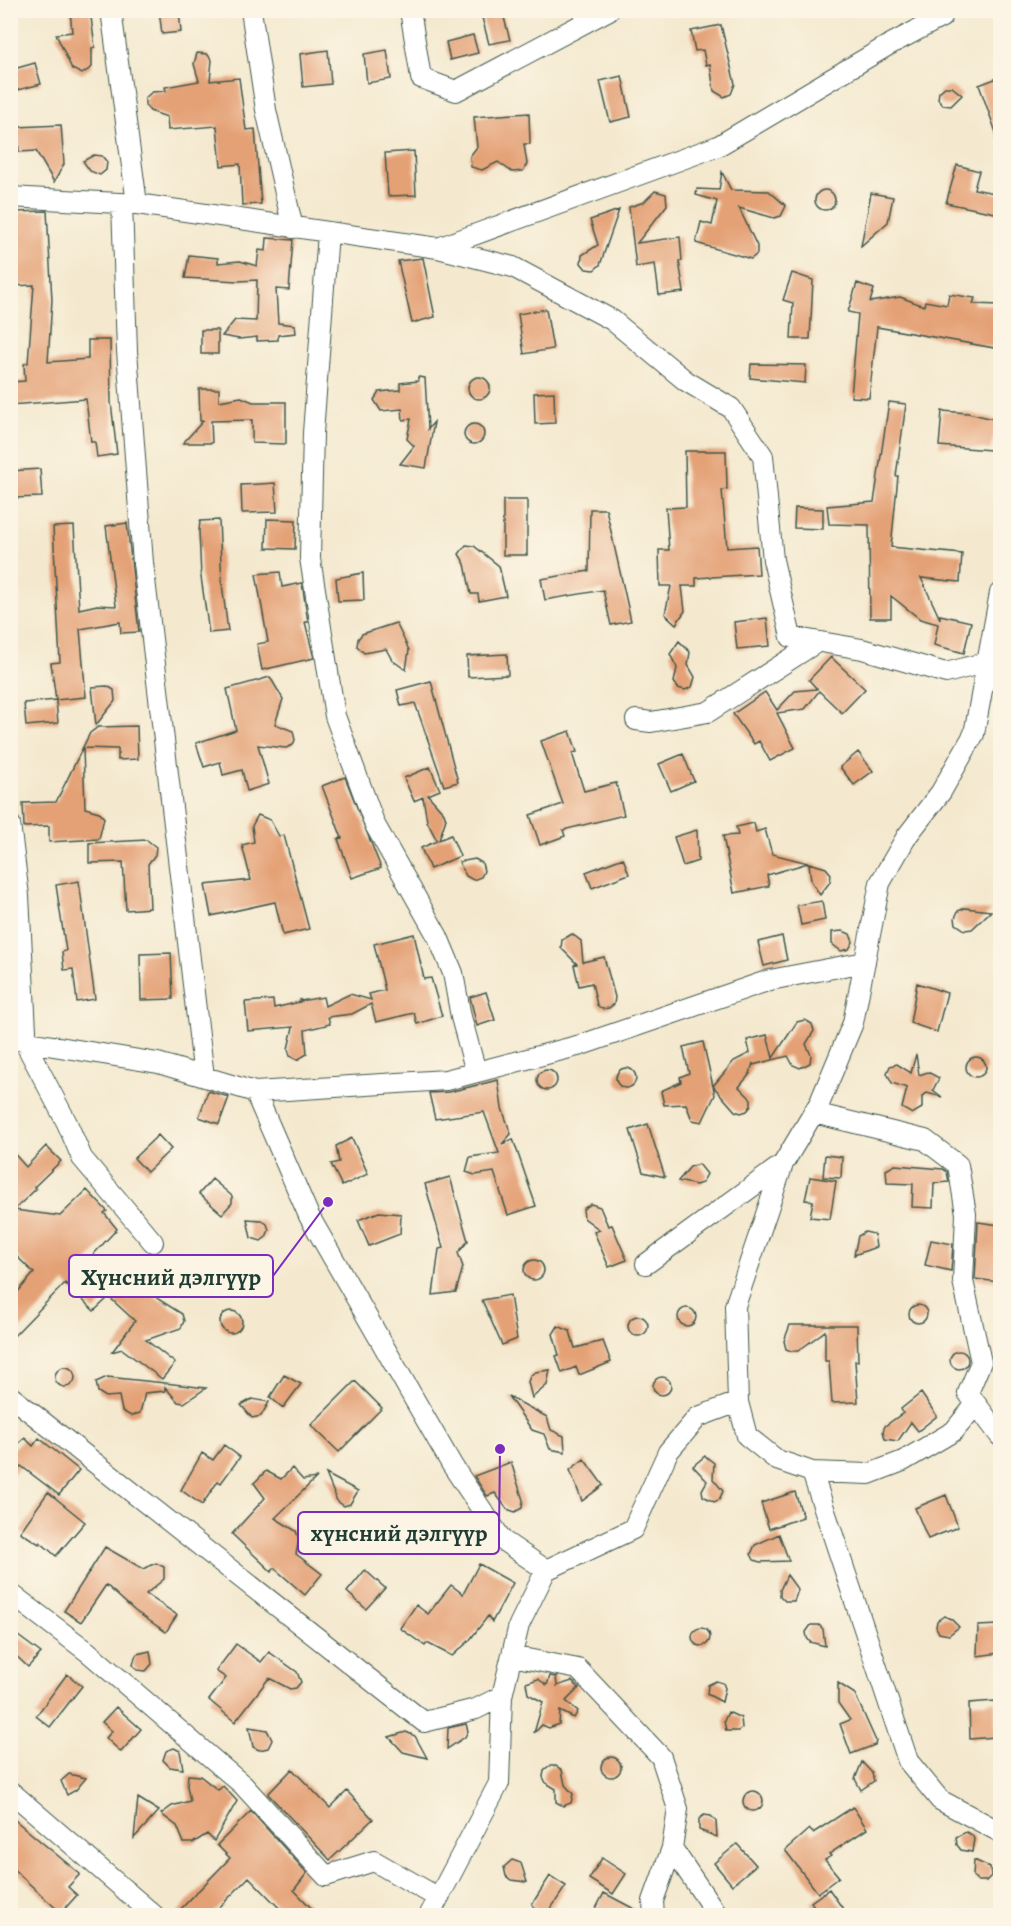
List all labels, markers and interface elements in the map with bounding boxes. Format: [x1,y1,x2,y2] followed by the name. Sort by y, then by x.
[69,1255,273,1297] callout: Хүнсний дэлгүүр
[81,1261,261,1293] text: Хүнсний дэлгүүр
[298,1512,499,1554] callout: хүнсний дэлгүүр
[310,1517,488,1549] text: хүнсний дэлгүүр

